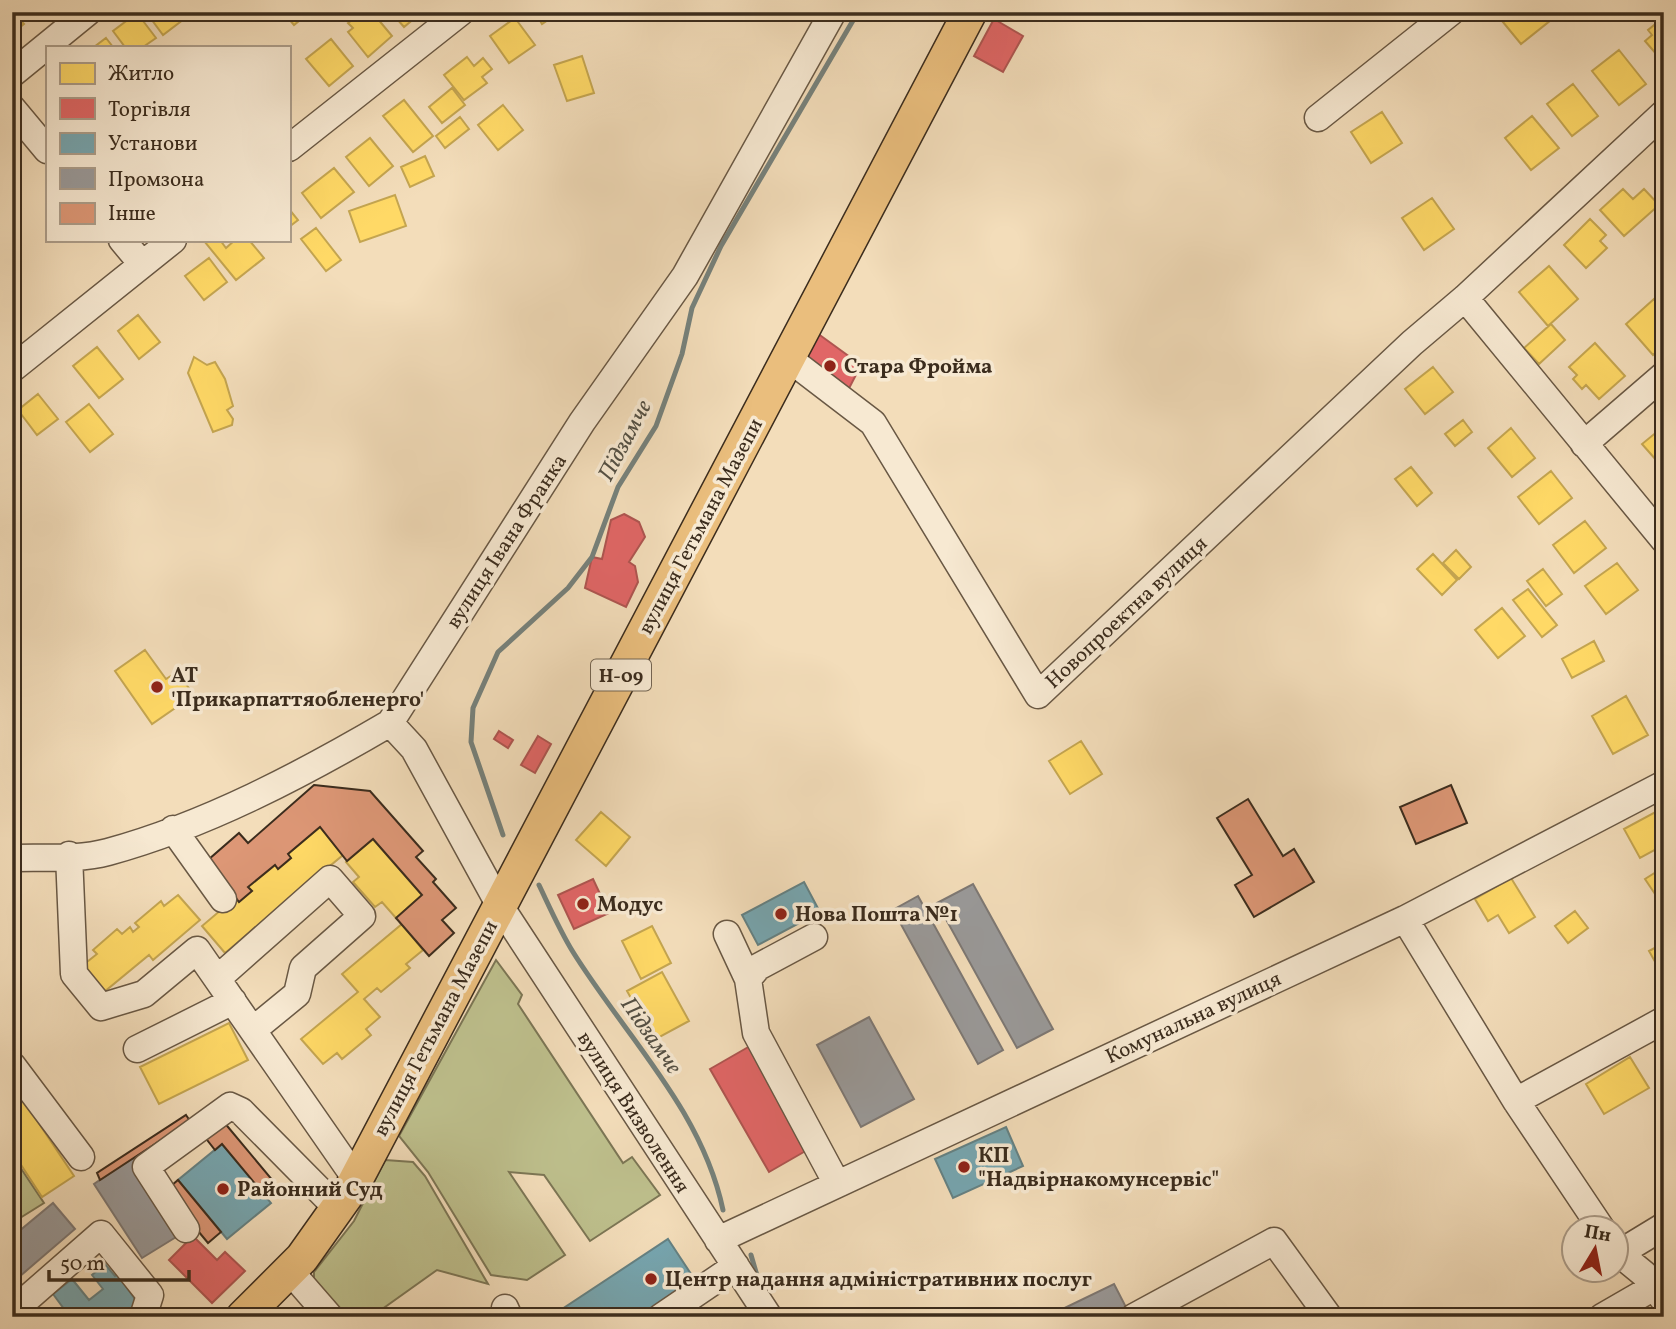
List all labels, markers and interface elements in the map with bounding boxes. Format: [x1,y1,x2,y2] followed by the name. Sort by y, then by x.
[46,46,290,242] legend
[108,60,174,89] text: Житло
[108,96,191,125] text: Торгівля
[108,130,198,159] text: Установи
[108,166,204,195] text: Промзона
[108,200,156,229] text: Інше
[844,353,993,382] place label: Стара Фройма
[822,358,838,374] marker: Стара Фройма
[591,394,661,487] water label: Підзамче
[632,413,771,640] street label: вулиця Гетьмана Мазепи
[440,449,575,635] street label: вулиця Івана Франка
[1040,530,1215,696] street label: Новопроектна вулиця
[591,660,651,690] road number: Н-09
[171,662,424,715] place label: АТ 'Прикарпаттяобленерго'
[149,679,165,695] marker: АТ 'Прикарпаттяобленерго'
[597,891,663,920] place label: Модус
[575,896,591,912] marker: Модус
[795,901,958,930] place label: Нова Пошта №1
[773,906,789,922] marker: Нова Пошта №1
[367,915,506,1142] street label: вулиця Гетьмана Мазепи
[1101,965,1286,1072] street label: Комунальна вулиця
[612,991,689,1082] water label: Підзамче
[569,1026,696,1199] street label: вулиця Визволення
[978,1142,1219,1195] place label: КП "Надвірнакомунсервіс"
[956,1159,972,1175] marker: КП "Надвірнакомунсервіс"
[237,1176,383,1205] place label: Районний Суд
[215,1181,231,1197] marker: Районний Суд
[1560,1214,1630,1284] north arrow
[1582,1219,1613,1249] text: Пн
[49,1238,189,1282] scale bar
[60,1250,105,1279] text: 50 m
[665,1266,1092,1295] place label: Центр надання адміністративних послуг
[643,1271,659,1287] marker: Центр надання адміністративних послуг

